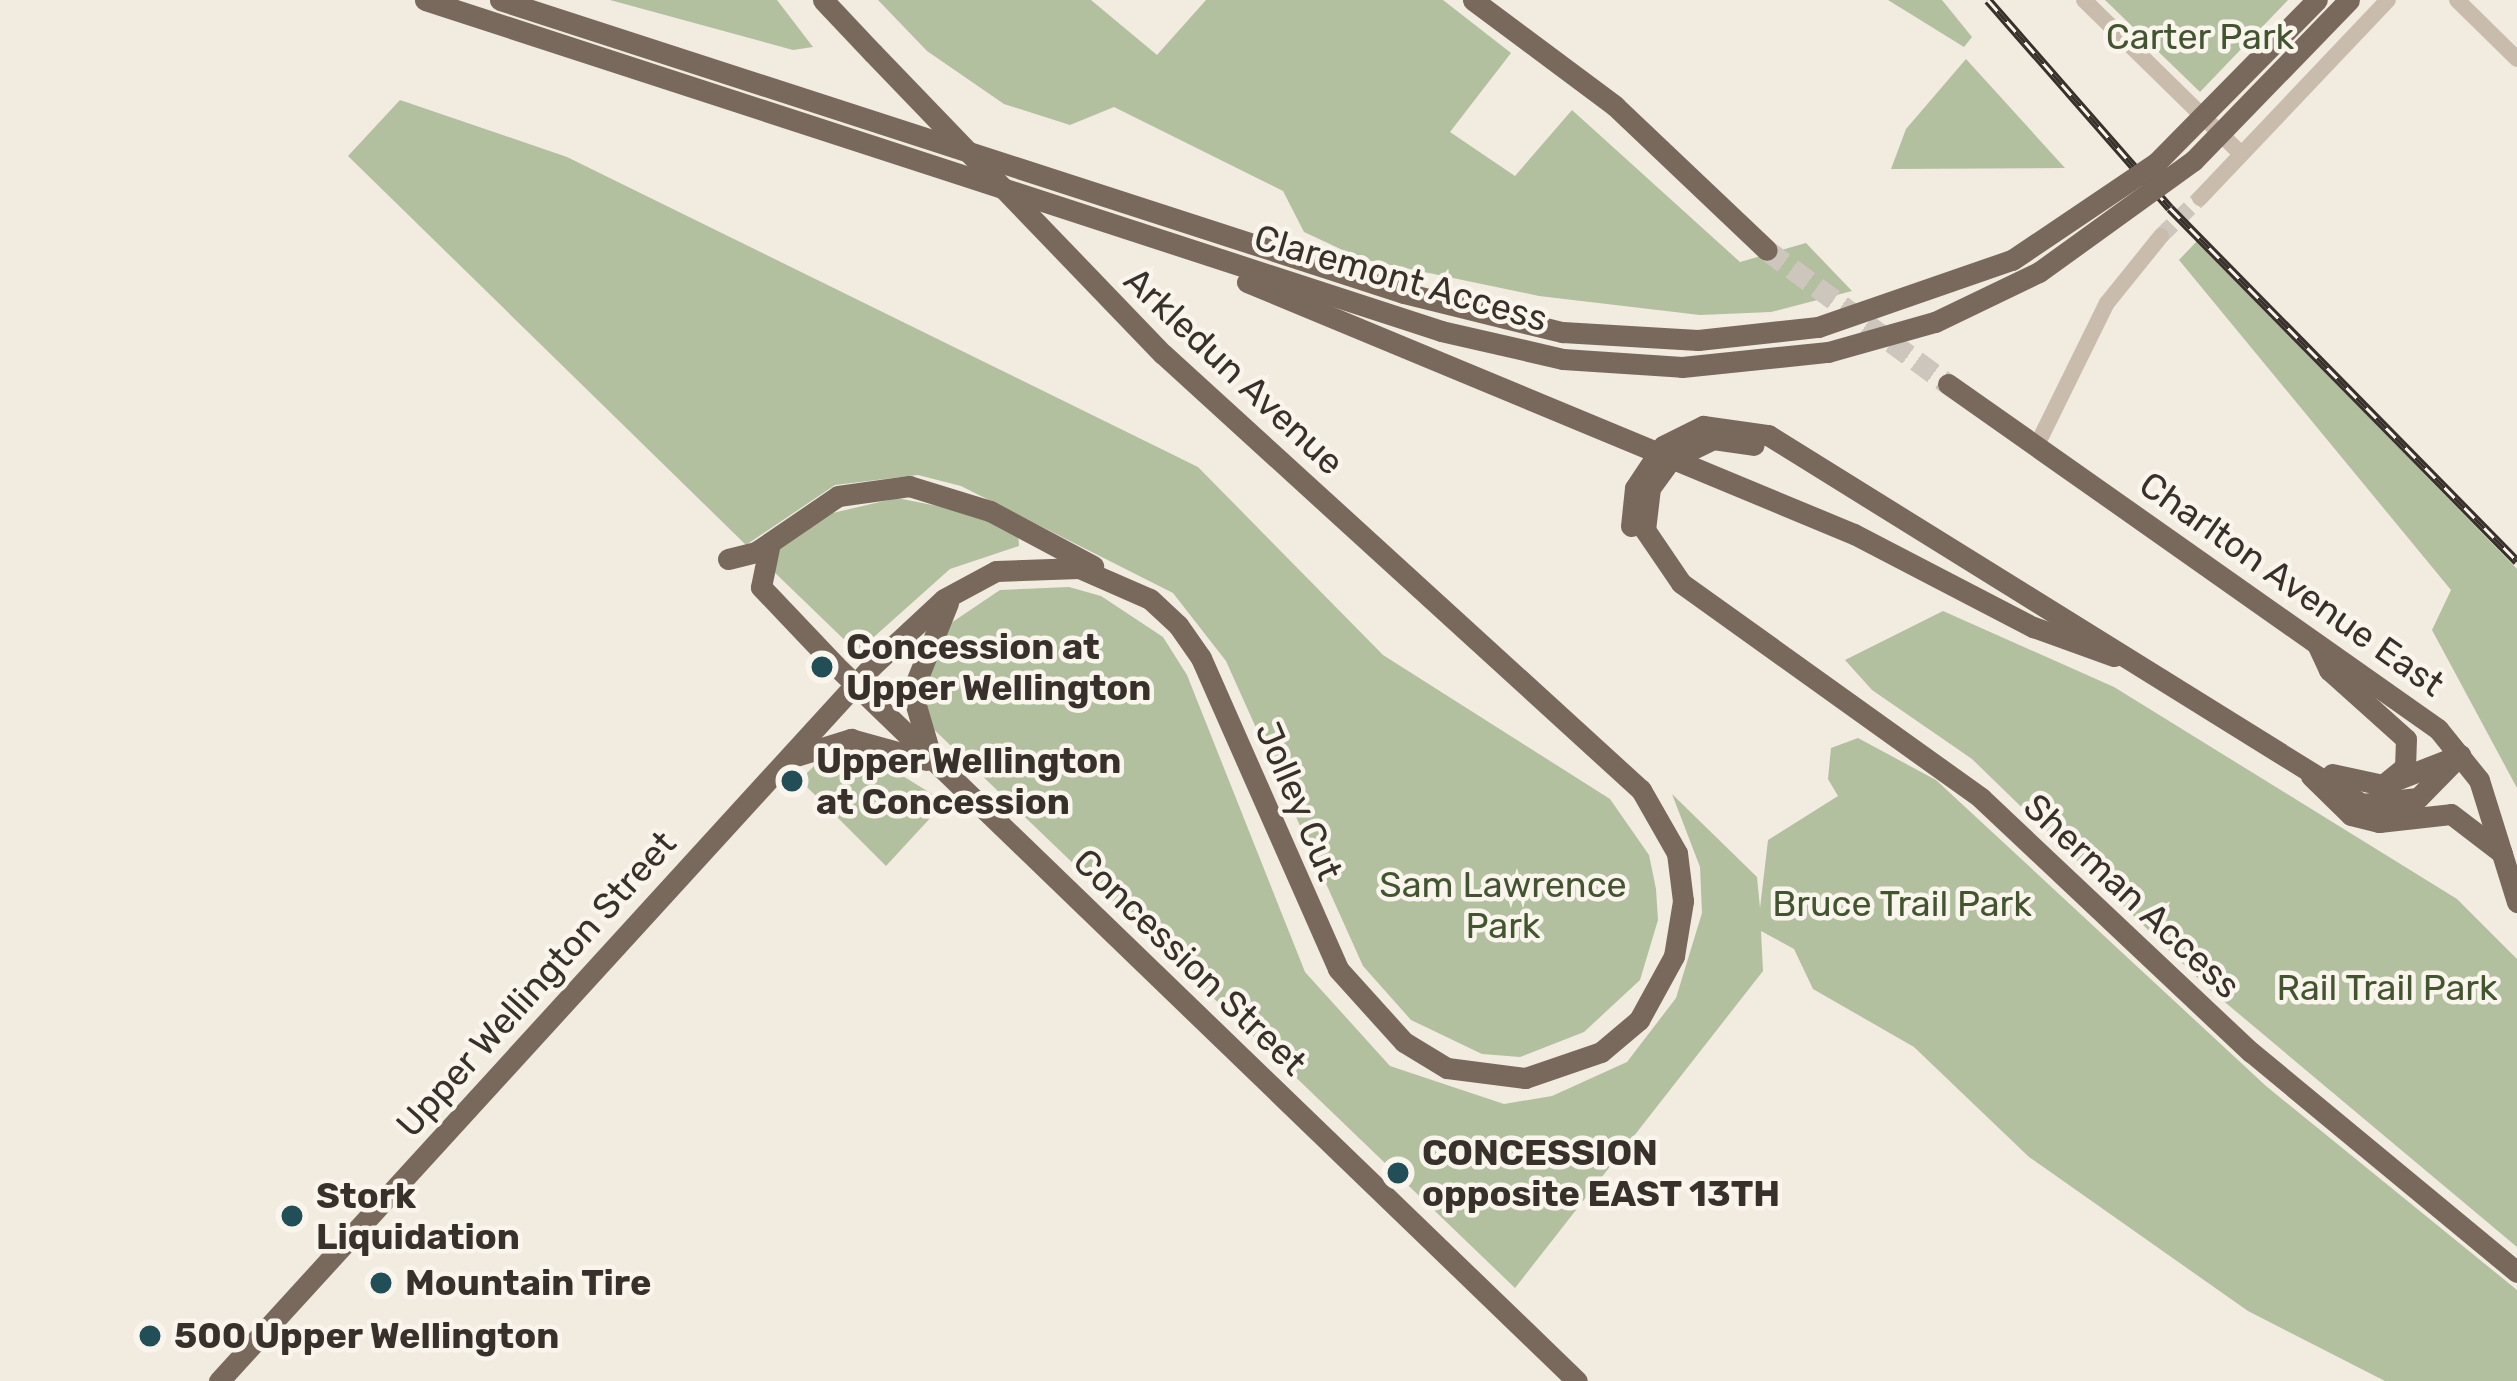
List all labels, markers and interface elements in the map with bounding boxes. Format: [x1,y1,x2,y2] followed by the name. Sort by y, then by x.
[2105,15,2295,59] park label: Carter Park
[1249,215,1553,341] street label: Claremont Access
[1115,258,1353,484] street label: Arkledun Avenue
[2131,462,2453,706] street label: Charlton Avenue East
[846,624,1152,709] place label: Concession at Upper Wellington
[809,654,835,680] marker: Concession at Upper Wellington
[1246,715,1352,887] street label: Jolley Cut
[816,738,1122,823] place label: Upper Wellington at Concession
[779,768,805,794] marker: Upper Wellington at Concession
[2014,784,2250,1008] street label: Sherman Access
[387,822,685,1146] street label: Upper Wellington Street
[1064,840,1316,1084] street label: Concession Street
[1379,862,1627,947] park label: Sam Lawrence Park
[1772,882,2032,926] park label: Bruce Trail Park
[2276,966,2498,1010] park label: Rail Trail Park
[1422,1130,1781,1215] place label: CONCESSION opposite EAST 13TH
[1385,1160,1411,1186] marker: CONCESSION opposite EAST 13TH
[316,1173,520,1258] place label: Stork Liquidation
[279,1203,305,1229] marker: Stork Liquidation
[405,1261,652,1305] place label: Mountain Tire
[368,1270,394,1296] marker: Mountain Tire
[174,1314,560,1358] place label: 500 Upper Wellington
[137,1323,163,1349] marker: 500 Upper Wellington

